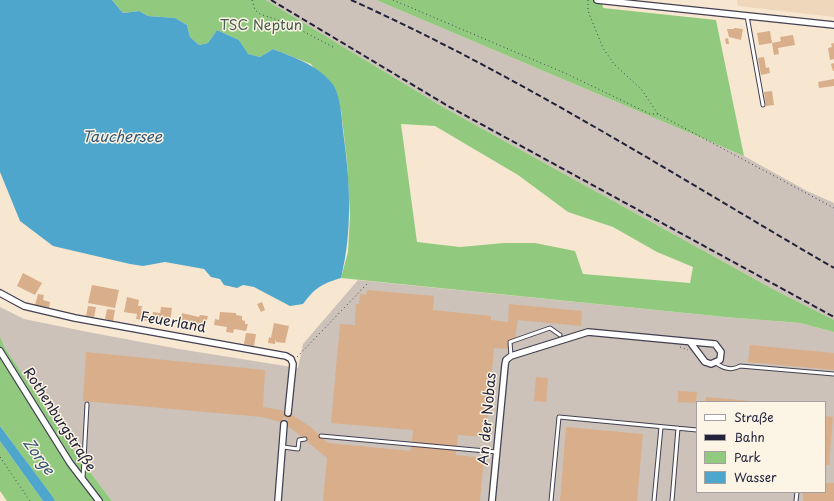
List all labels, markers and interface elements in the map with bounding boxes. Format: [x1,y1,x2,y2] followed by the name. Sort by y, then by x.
[220,18,302,34] park label: TSC Neptun
[82,129,162,147] water label: Tauchersee
[139,309,207,337] street label: Feuerland
[19,365,99,475] street label: Rothenburgstraße
[476,372,500,466] street label: An der Nobas
[696,401,826,493] legend
[734,408,774,426] text: Straße
[734,428,765,446] text: Bahn
[19,435,57,479] water label: Zorge
[734,448,761,466] text: Park
[734,468,777,486] text: Wasser

